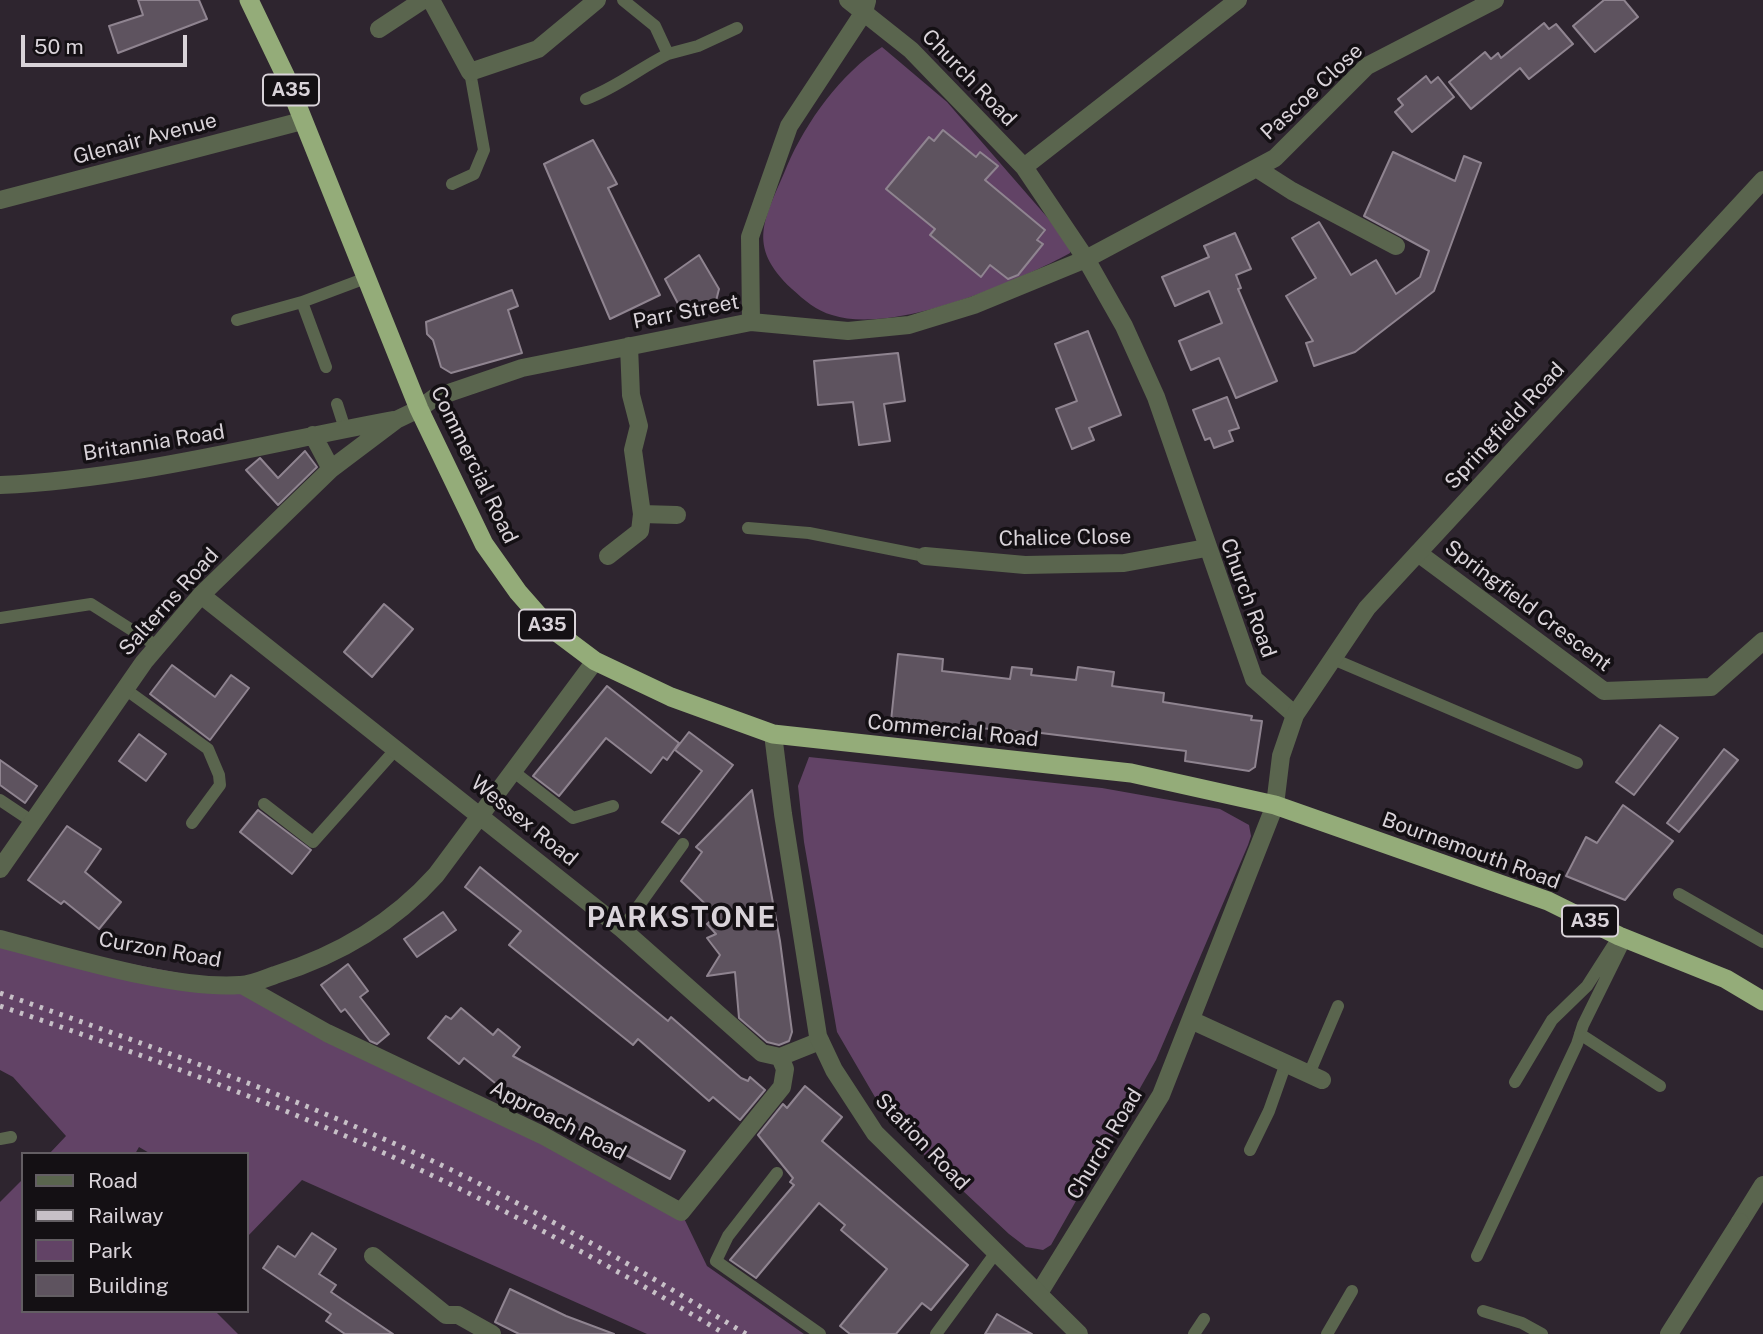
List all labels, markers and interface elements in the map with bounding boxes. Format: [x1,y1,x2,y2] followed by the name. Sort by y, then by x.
[24,21,191,65] scale bar
[916,24,1022,132] street label: Church Road
[34,34,84,59] text: 50 m
[1256,38,1368,146] street label: Pascoe Close
[263,74,319,106] road number: A35
[70,108,220,170] street label: Glenair Avenue
[631,289,741,335] street label: Parr Street
[1440,357,1570,495] street label: Springfield Road
[425,382,523,548] street label: Commercial Road
[81,419,227,467] street label: Britannia Road
[999,524,1131,552] street label: Chalice Close
[1215,535,1281,661] street label: Church Road
[1440,535,1616,677] street label: Springfield Crescent
[114,543,224,661] street label: Salterns Road
[519,610,575,640] road number: A35
[866,709,1040,753] street label: Commercial Road
[466,770,582,872] street label: Wessex Road
[1378,807,1564,895] street label: Bournemouth Road
[588,901,776,935] district label: PARKSTONE
[1562,906,1618,937] road number: A35
[97,927,223,973] street label: Curzon Road
[486,1076,630,1166] street label: Approach Road
[1062,1084,1148,1204] street label: Church Road
[869,1088,975,1196] street label: Station Road
[21,1152,248,1313] legend
[88,1168,138,1193] text: Road
[88,1203,164,1228] text: Railway
[88,1238,133,1263] text: Park
[88,1273,169,1298] text: Building

